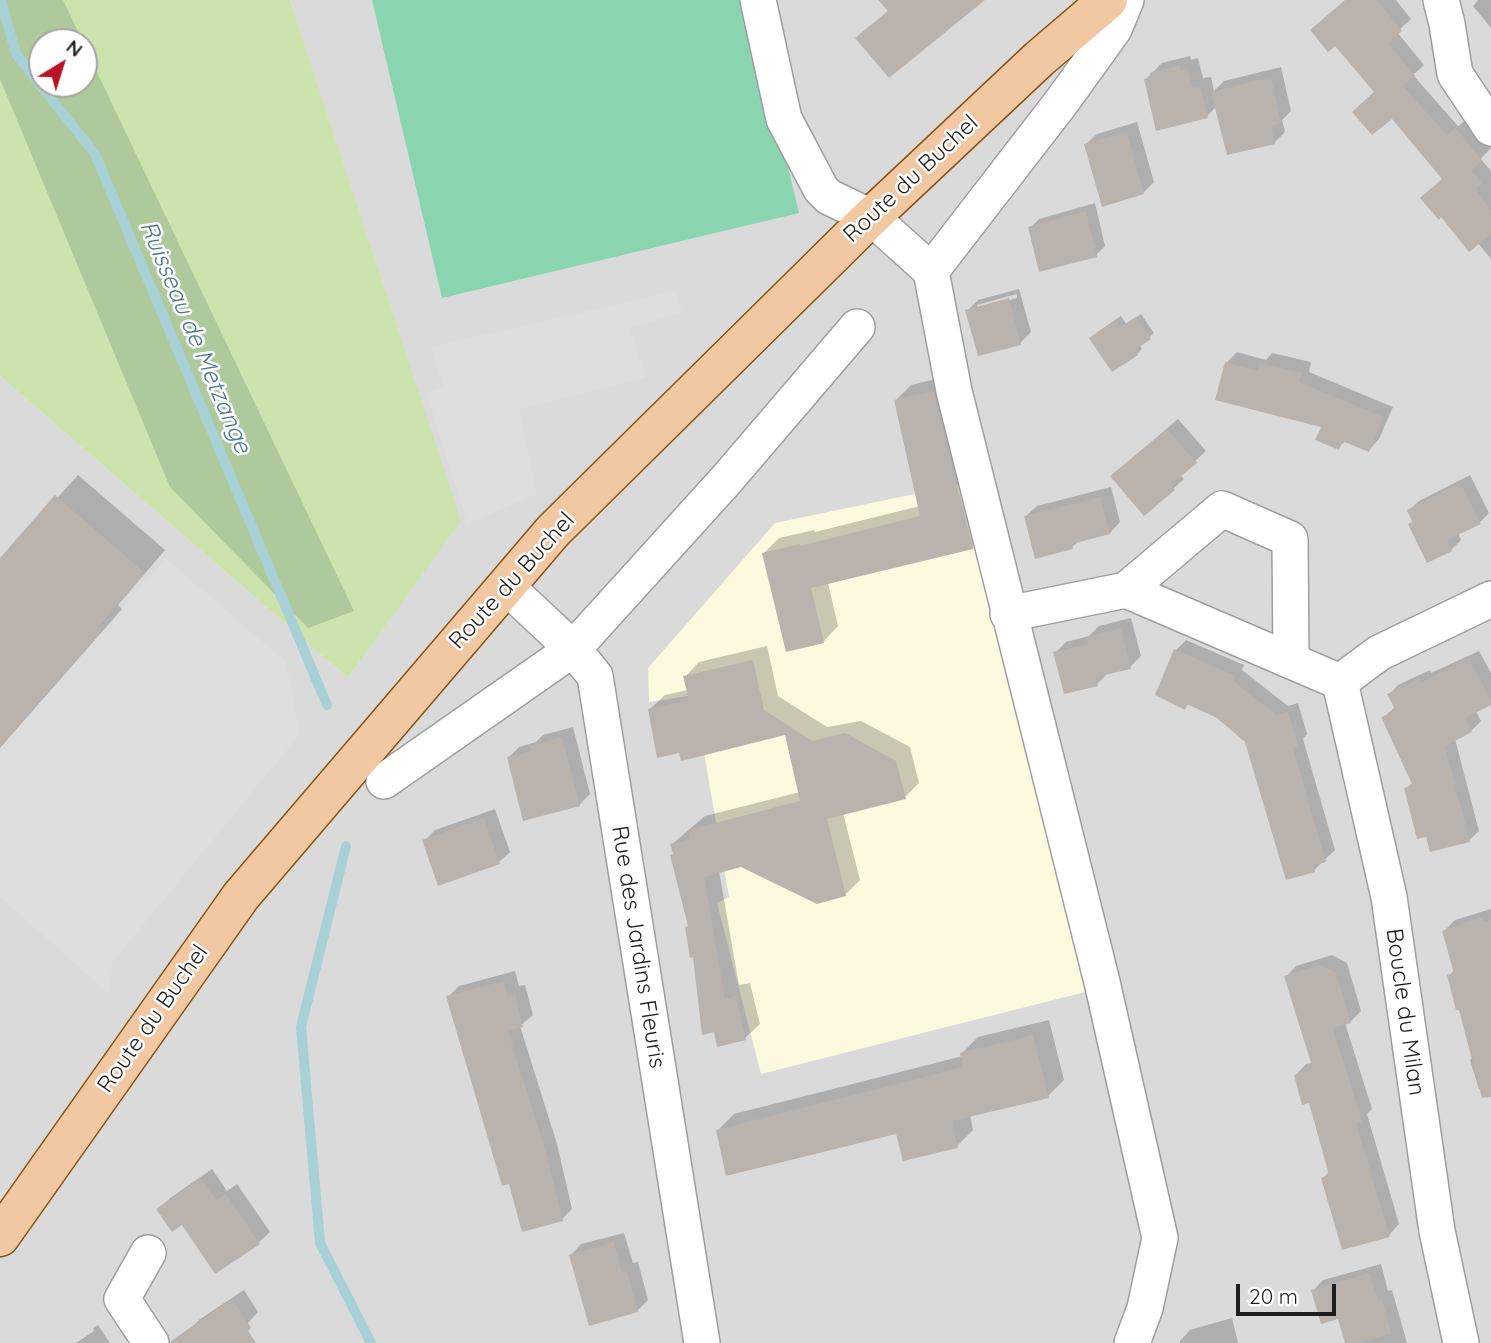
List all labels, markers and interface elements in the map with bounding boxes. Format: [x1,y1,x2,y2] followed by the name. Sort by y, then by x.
[28,28,98,98] north arrow
[62,34,88,62] text: N
[838,109,984,249] street label: Route du Buchel
[133,217,257,457] water label: Ruisseau de Metzange
[443,507,581,655] street label: Route du Buchel
[605,824,671,1070] street label: Rue des Jardins Fleuris
[1380,927,1430,1097] street label: Boucle du Milan
[92,940,214,1098] street label: Route du Buchel
[1239,1270,1339,1314] scale bar
[1249,1283,1298,1309] text: 20 m

